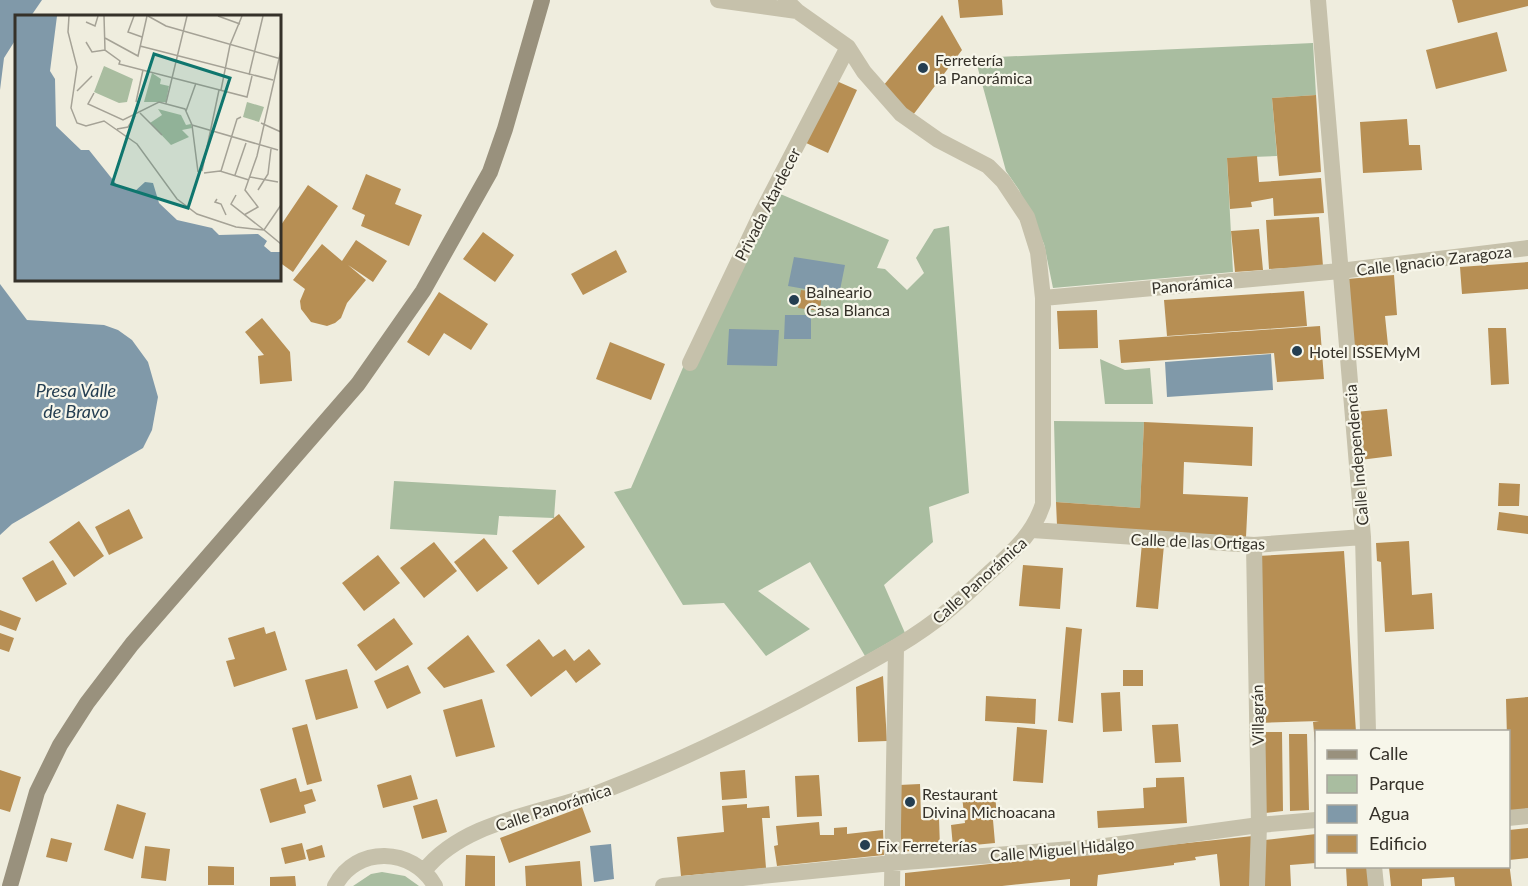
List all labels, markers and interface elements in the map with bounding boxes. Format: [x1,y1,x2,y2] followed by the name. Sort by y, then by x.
[15,15,280,280] inset map
[935,50,1032,87] place label: Ferretería la Panorámica
[916,61,930,75] marker: Ferretería la Panorámica
[730,144,804,264] street label: Privada Atardecer
[1355,241,1513,279] street label: Calle Ignacio Zaragoza
[1151,271,1233,297] street label: Panorámica
[806,282,890,319] place label: Balneario Casa Blanca
[787,293,801,307] marker: Balneario Casa Blanca
[1309,342,1421,361] place label: Hotel ISSEMyM
[1290,344,1304,358] marker: Hotel ISSEMyM
[36,379,116,422] water label: Presa Valle de Bravo
[1340,384,1372,526] street label: Calle Independencia
[1130,529,1266,553] street label: Calle de las Ortigas
[928,533,1030,627] street label: Calle Panorámica
[1247,684,1267,746] street label: Villagrán
[1315,730,1510,868] legend
[1369,742,1408,764] text: Calle
[1369,772,1424,794] text: Parque
[493,779,613,835] street label: Calle Panorámica
[922,784,1056,821] place label: Restaurant Divina Michoacana
[903,795,917,809] marker: Restaurant Divina Michoacana
[1369,802,1410,824] text: Agua
[1369,832,1427,854] text: Edificio
[989,833,1135,865] street label: Calle Miguel Hidalgo
[877,836,977,855] place label: Fix Ferreterías
[858,838,872,852] marker: Fix Ferreterías

